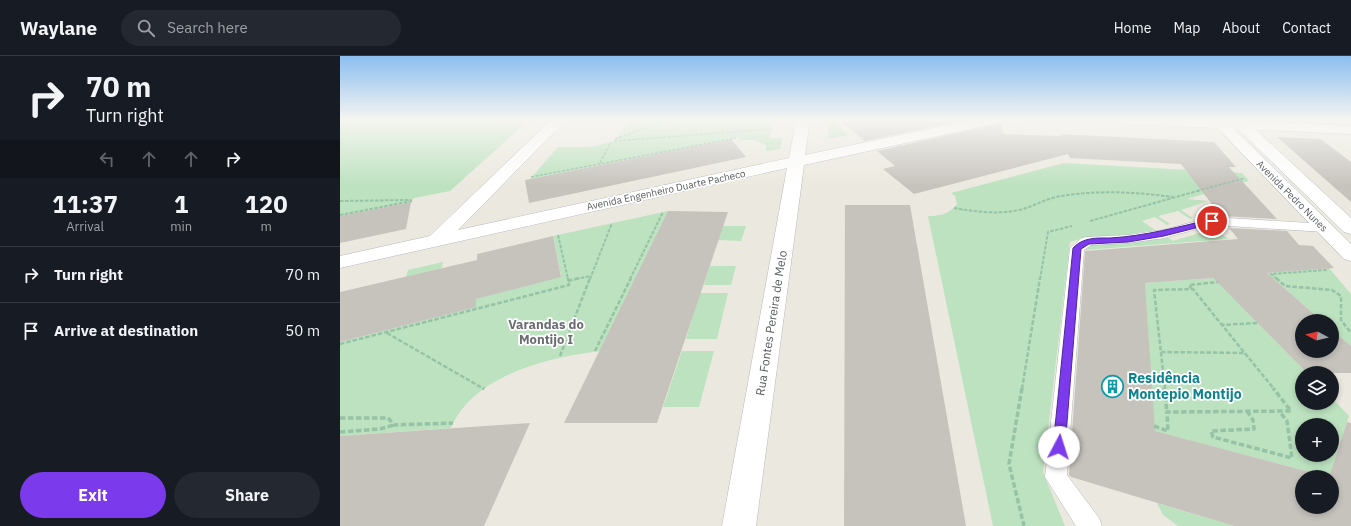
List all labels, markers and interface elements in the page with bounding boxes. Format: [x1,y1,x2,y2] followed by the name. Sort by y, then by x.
[121,10,401,46] search box
[20,16,97,40] text: Waylane
[135,17,157,39] icon: search
[167,18,248,37] text: Search here
[1114,19,1151,37] text: Home
[1173,19,1200,37] text: Map
[1222,19,1260,37] text: About
[1282,19,1331,37] text: Contact
[86,68,151,105] text: 70 m
[20,72,72,124] icon: right
[86,104,164,127] text: Turn right
[96,148,118,170] icon: left
[138,148,160,170] icon: ahead
[180,148,202,170] icon: ahead
[222,148,244,170] icon: right
[1254,158,1331,235] street label: Avenida Pedro Nunes
[585,167,747,213] street label: Avenida Engenheiro Duarte Pacheco
[52,188,118,220] text: 11:37
[174,188,188,220] text: 1
[244,188,288,220] text: 120
[1195,204,1229,238] pin
[1201,210,1223,232] icon: arrive
[66,218,104,235] text: Arrival
[170,218,192,235] text: min
[260,218,272,235] text: m
[752,249,790,397] street label: Rua Fontes Pereira de Melo
[20,264,42,286] icon: right
[54,265,123,284] text: Turn right
[285,265,320,284] text: 70 m
[1295,314,1339,358] north arrow
[1295,314,1339,514] map controls
[508,316,584,348] district label: Varandas do Montijo I
[20,320,42,342] icon: arrive
[54,321,198,340] text: Arrive at destination
[285,321,320,340] text: 50 m
[1295,366,1339,410] button: layers
[1128,369,1242,403] place label: Residência Montepio Montijo
[1100,373,1126,399] building icon: Residência Montepio Montijo
[1295,418,1339,462] button: +
[1038,426,1080,468] position arrow
[1295,470,1339,514] button: −
[20,472,166,518] button: Exit
[174,472,320,518] button: Share

